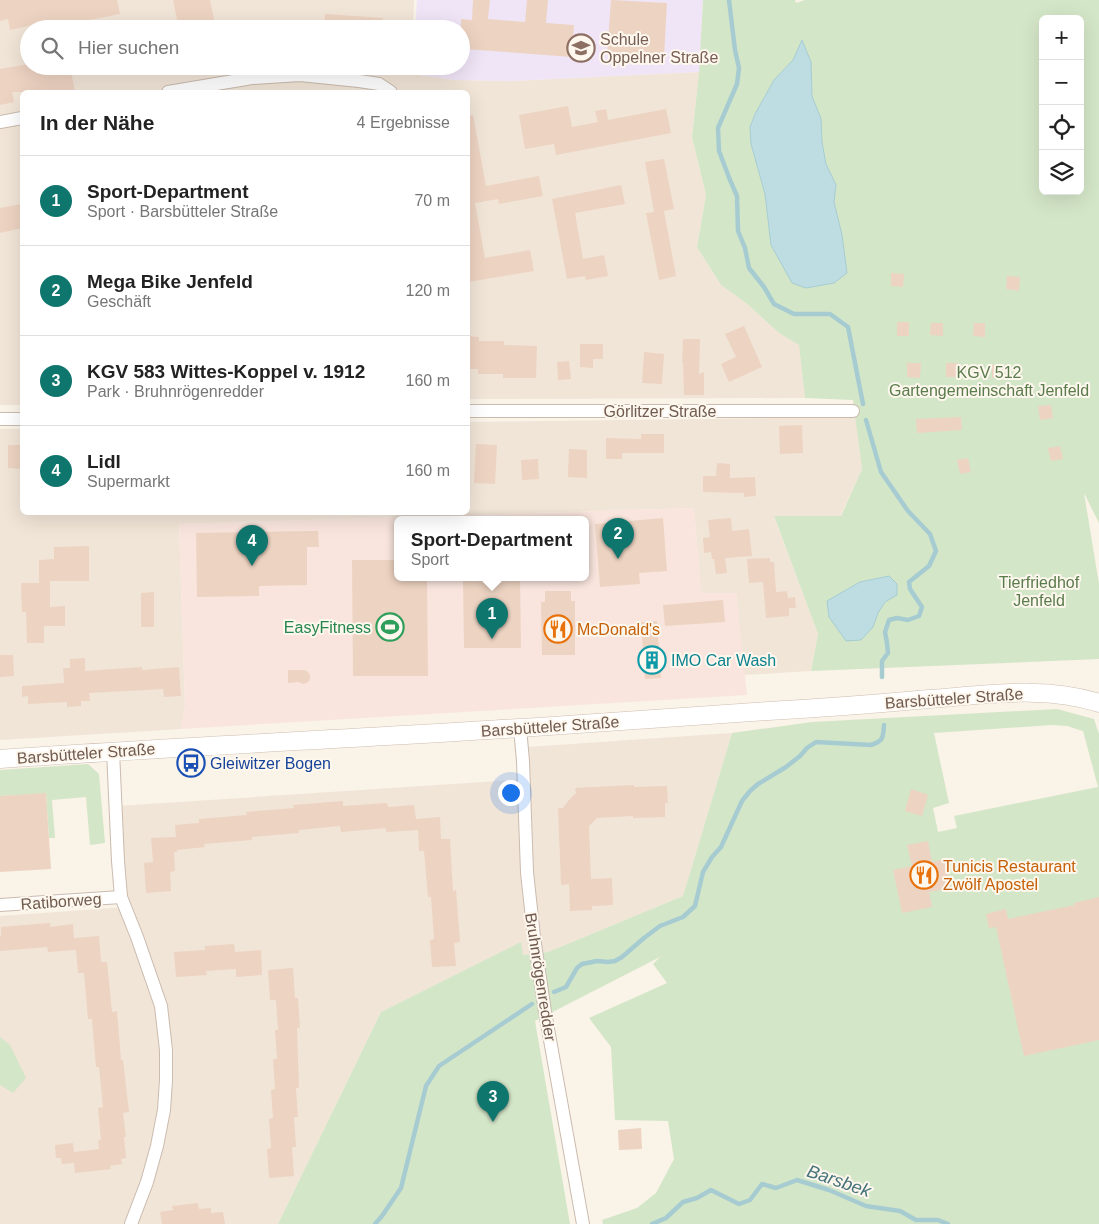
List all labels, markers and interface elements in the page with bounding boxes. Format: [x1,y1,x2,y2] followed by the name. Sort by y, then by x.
[1039,15,1084,195] map controls
[1039,15,1084,60] button: +
[20,20,470,75] search box
[600,31,718,66] place label: Schule Oppelner Straße
[566,33,596,63] school or university icon: Schule Oppelner Straße
[38,34,66,62] icon: search
[78,37,179,58] text: Hier suchen
[1039,60,1084,105] button: −
[1039,105,1084,150] button: locate
[40,111,154,134] text: In der Nähe
[357,114,450,131] text: 4 Ergebnisse
[1039,150,1084,195] button: layers
[87,181,249,202] text: Sport-Department
[52,192,60,209] text: 1
[414,192,450,209] text: 70 m
[87,203,278,220] text: Sport · Barsbütteler Straße
[87,271,253,292] text: Mega Bike Jenfeld
[52,282,60,299] text: 2
[406,282,450,299] text: 120 m
[87,293,151,310] text: Geschäft
[87,361,365,382] text: KGV 583 Wittes-Koppel v. 1912
[889,364,1089,399] park label: KGV 512 Gartengemeinschaft Jenfeld
[52,372,60,389] text: 3
[406,372,450,389] text: 160 m
[87,383,264,400] text: Park · Bruhnrögenredder
[604,403,717,420] street label: Görlitzer Straße
[87,451,121,472] text: Lidl
[52,462,60,479] text: 4
[406,462,450,479] text: 160 m
[87,473,170,490] text: Supermarkt
[394,516,589,581] popup
[602,518,634,559] pin: 2
[236,525,268,566] pin: 4
[411,529,572,550] text: Sport-Department
[411,551,449,568] text: Sport
[999,574,1080,609] park label: Tierfriedhof Jenfeld
[476,598,508,639] pin: 1
[375,612,405,642] sports icon: EasyFitness
[543,614,573,644] restaurant icon: McDonald's
[284,619,371,636] place label: EasyFitness
[577,621,660,638] place label: McDonald's
[637,645,667,675] building icon: IMO Car Wash
[671,652,776,669] place label: IMO Car Wash
[884,685,1024,712] street label: Barsbütteler Straße
[480,713,620,740] street label: Barsbütteler Straße
[16,740,156,767] street label: Barsbütteler Straße
[176,748,206,778] bus stop icon: Gleiwitzer Bogen
[210,755,331,772] place label: Gleiwitzer Bogen
[498,780,524,806] your location
[943,858,1076,893] place label: Tunicis Restaurant Zwölf Apostel
[909,860,939,890] restaurant icon: Tunicis Restaurant Zwölf Apostel
[20,890,102,913] street label: Ratiborweg
[522,912,559,1043] street label: Bruhnrögenredder
[477,1081,509,1122] pin: 3
[805,1161,874,1202] water label: Barsbek

